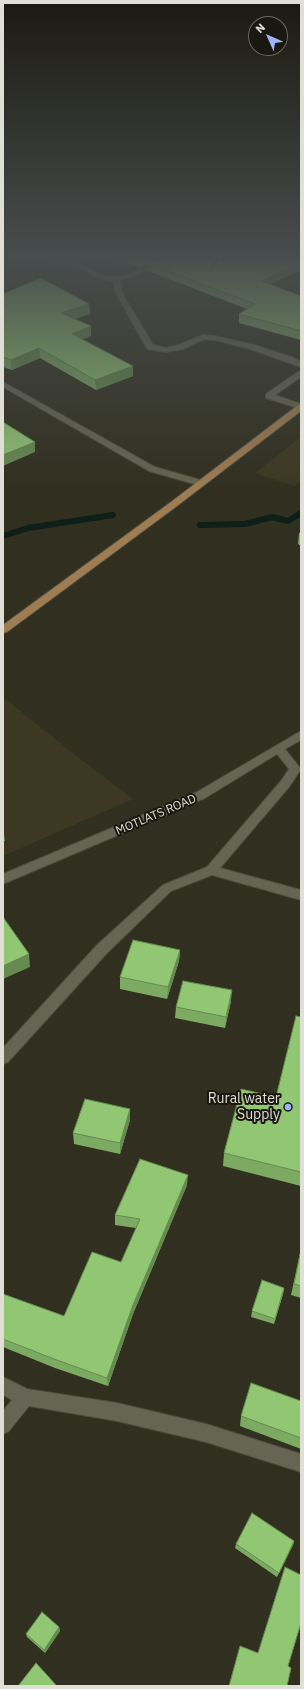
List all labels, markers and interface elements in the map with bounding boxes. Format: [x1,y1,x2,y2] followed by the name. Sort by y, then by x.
[248,16,288,56] north arrow
[252,20,268,36] text: N
[114,792,198,838] street label: MOTLATS ROAD
[208,1091,280,1124] place label: Rural water Supply
[283,1102,293,1112] marker: Rural water Supply

